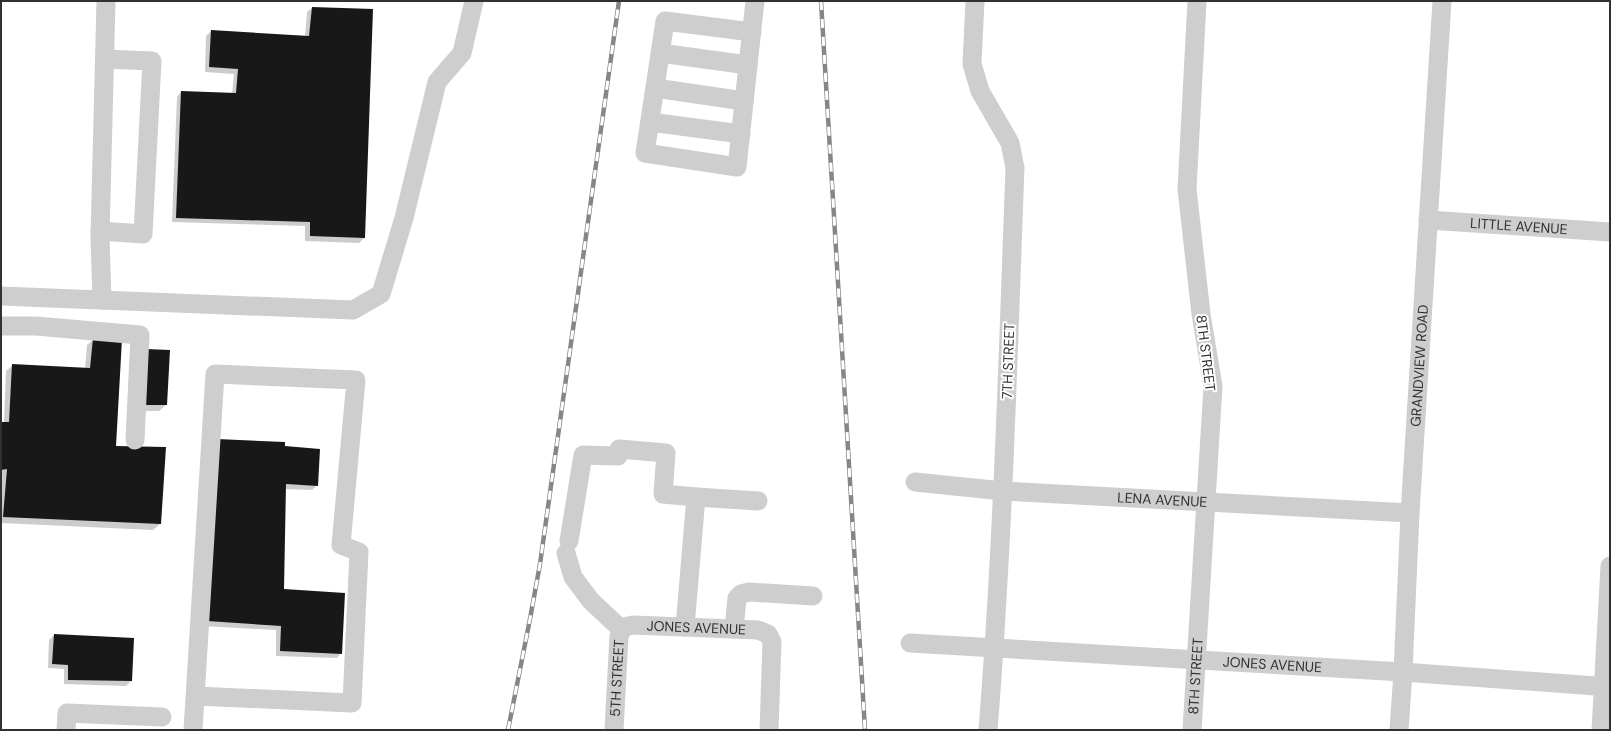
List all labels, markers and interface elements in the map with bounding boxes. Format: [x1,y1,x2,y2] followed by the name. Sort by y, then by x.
[1470,214,1568,238] street label: LITTLE AVENUE
[1406,304,1432,427] street label: GRANDVIEW ROAD
[1192,314,1220,392] street label: 8TH STREET
[998,322,1018,399] street label: 7TH STREET
[1117,488,1208,511] street label: LENA AVENUE
[646,617,746,639] street label: JONES AVENUE
[1184,637,1207,715] street label: 8TH STREET
[606,639,628,717] street label: 5TH STREET
[1222,652,1323,676] street label: JONES AVENUE

